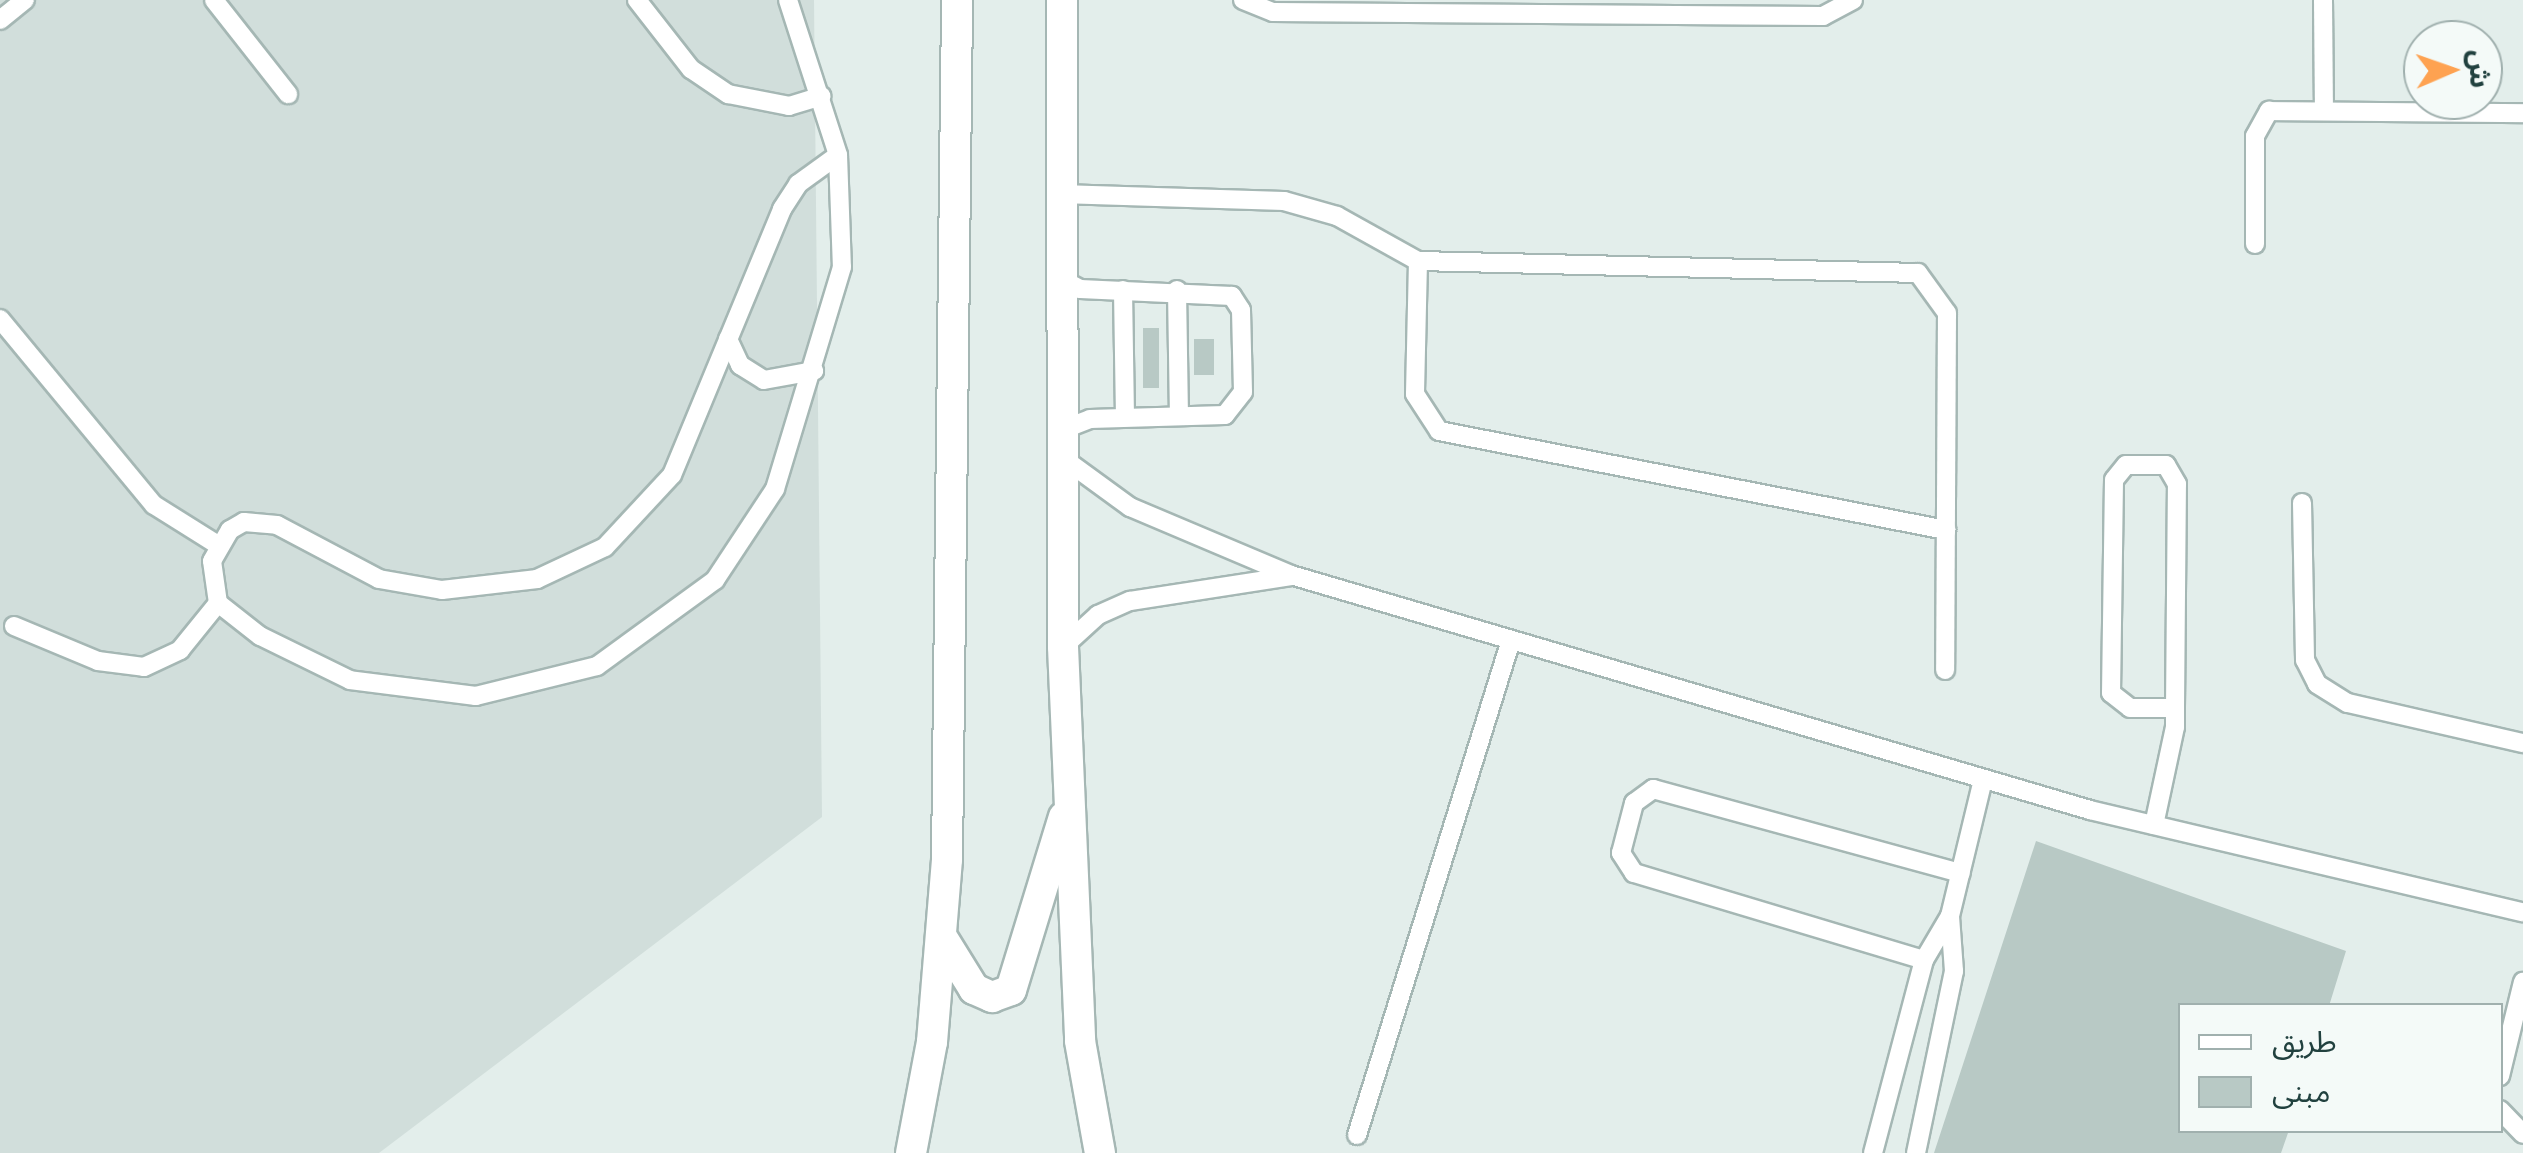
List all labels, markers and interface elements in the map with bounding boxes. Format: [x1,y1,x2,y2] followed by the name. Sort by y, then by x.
[2403,20,2503,120] north arrow
[2461,49,2501,89] text: ش
[2178,1003,2503,1133] legend
[2272,1020,2337,1061] text: طريق
[2272,1070,2330,1111] text: مبنى

